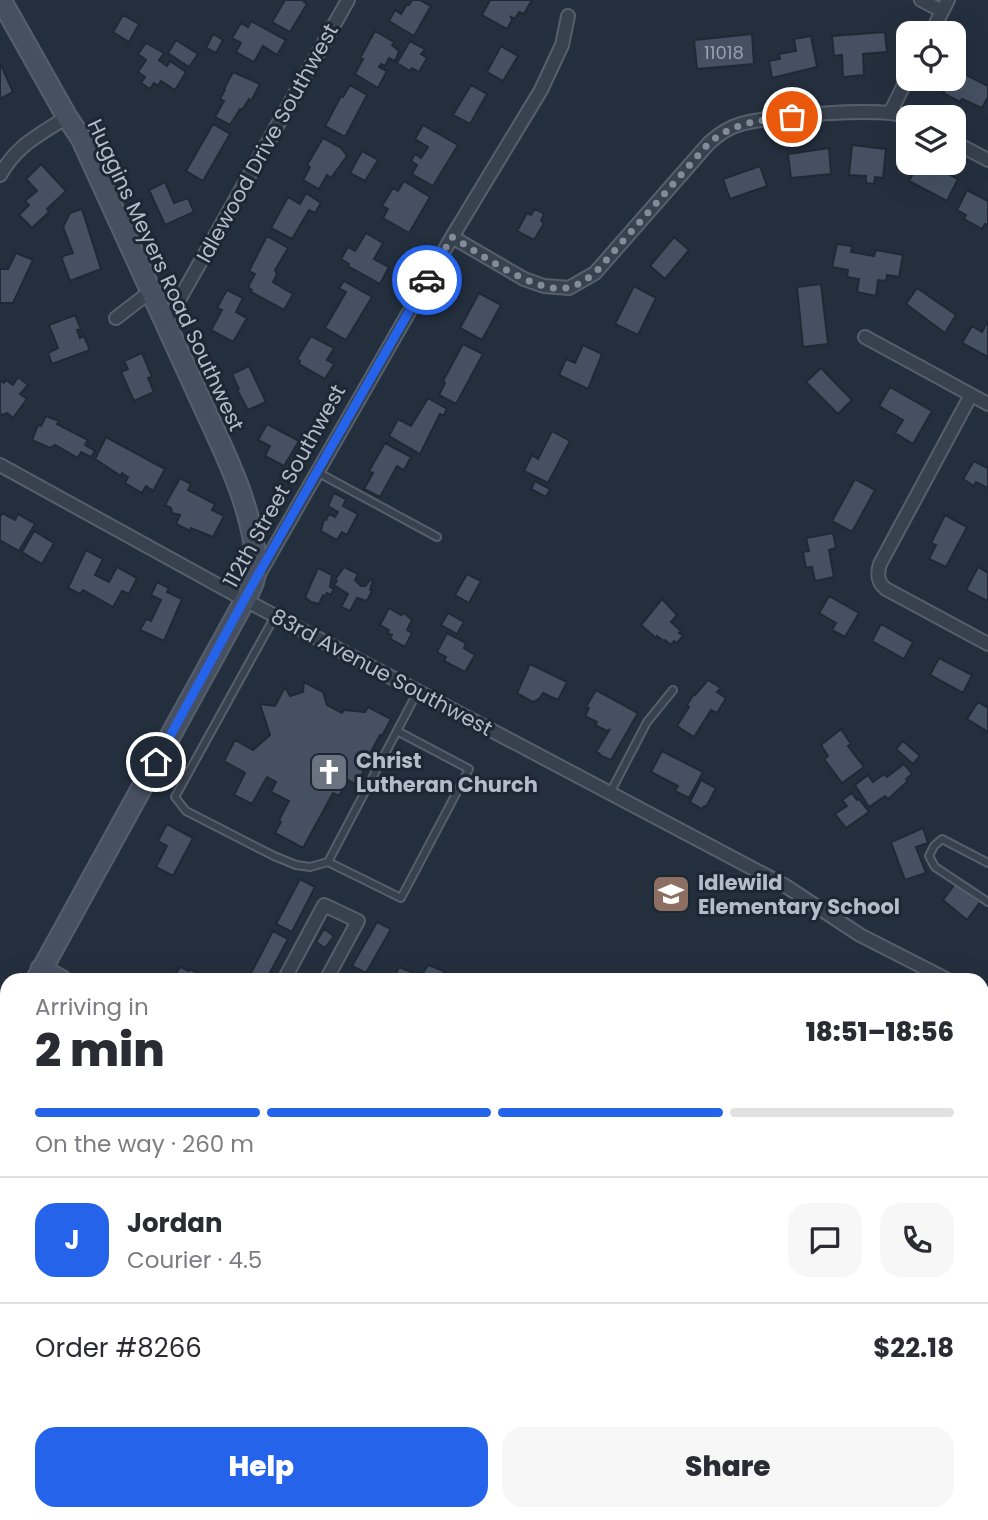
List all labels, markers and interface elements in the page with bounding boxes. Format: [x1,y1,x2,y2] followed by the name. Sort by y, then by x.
[189,18,345,268] street label: Idlewood Drive Southwest
[896,21,966,175] map controls
[896,21,966,91] button: locate
[704,40,744,65] house number: 11018
[762,87,822,147] pin
[773,98,811,136] icon: bag
[896,105,966,175] button: layers
[81,114,251,436] street label: Huggins Meyers Road Southwest
[392,245,462,315] courier
[408,261,446,299] icon: car
[216,379,352,593] street label: 112th Street Southwest
[266,601,498,743] street label: 83rd Avenue Southwest
[126,732,186,792] pin
[137,743,175,781] icon: home
[356,746,538,799] place label: Christ Lutheran Church
[308,751,350,793] church icon: Christ Lutheran Church
[698,868,900,921] place label: Idlewild Elementary School
[650,873,692,915] school or university icon: Idlewild Elementary School
[35,991,149,1023] text: Arriving in
[806,1014,954,1050] text: 18:51–18:56
[35,1018,165,1082] text: 2 min
[35,1128,254,1160] text: On the way · 260 m
[788,1203,862,1277] button: chat
[880,1203,954,1277] button: phone
[127,1205,223,1241] text: Jordan
[64,1222,80,1258] text: J
[127,1244,262,1276] text: Courier · 4.5
[35,1330,202,1366] text: Order #8266
[873,1330,954,1366] text: $22.18
[35,1427,488,1507] button: Help
[502,1427,954,1507] button: Share

